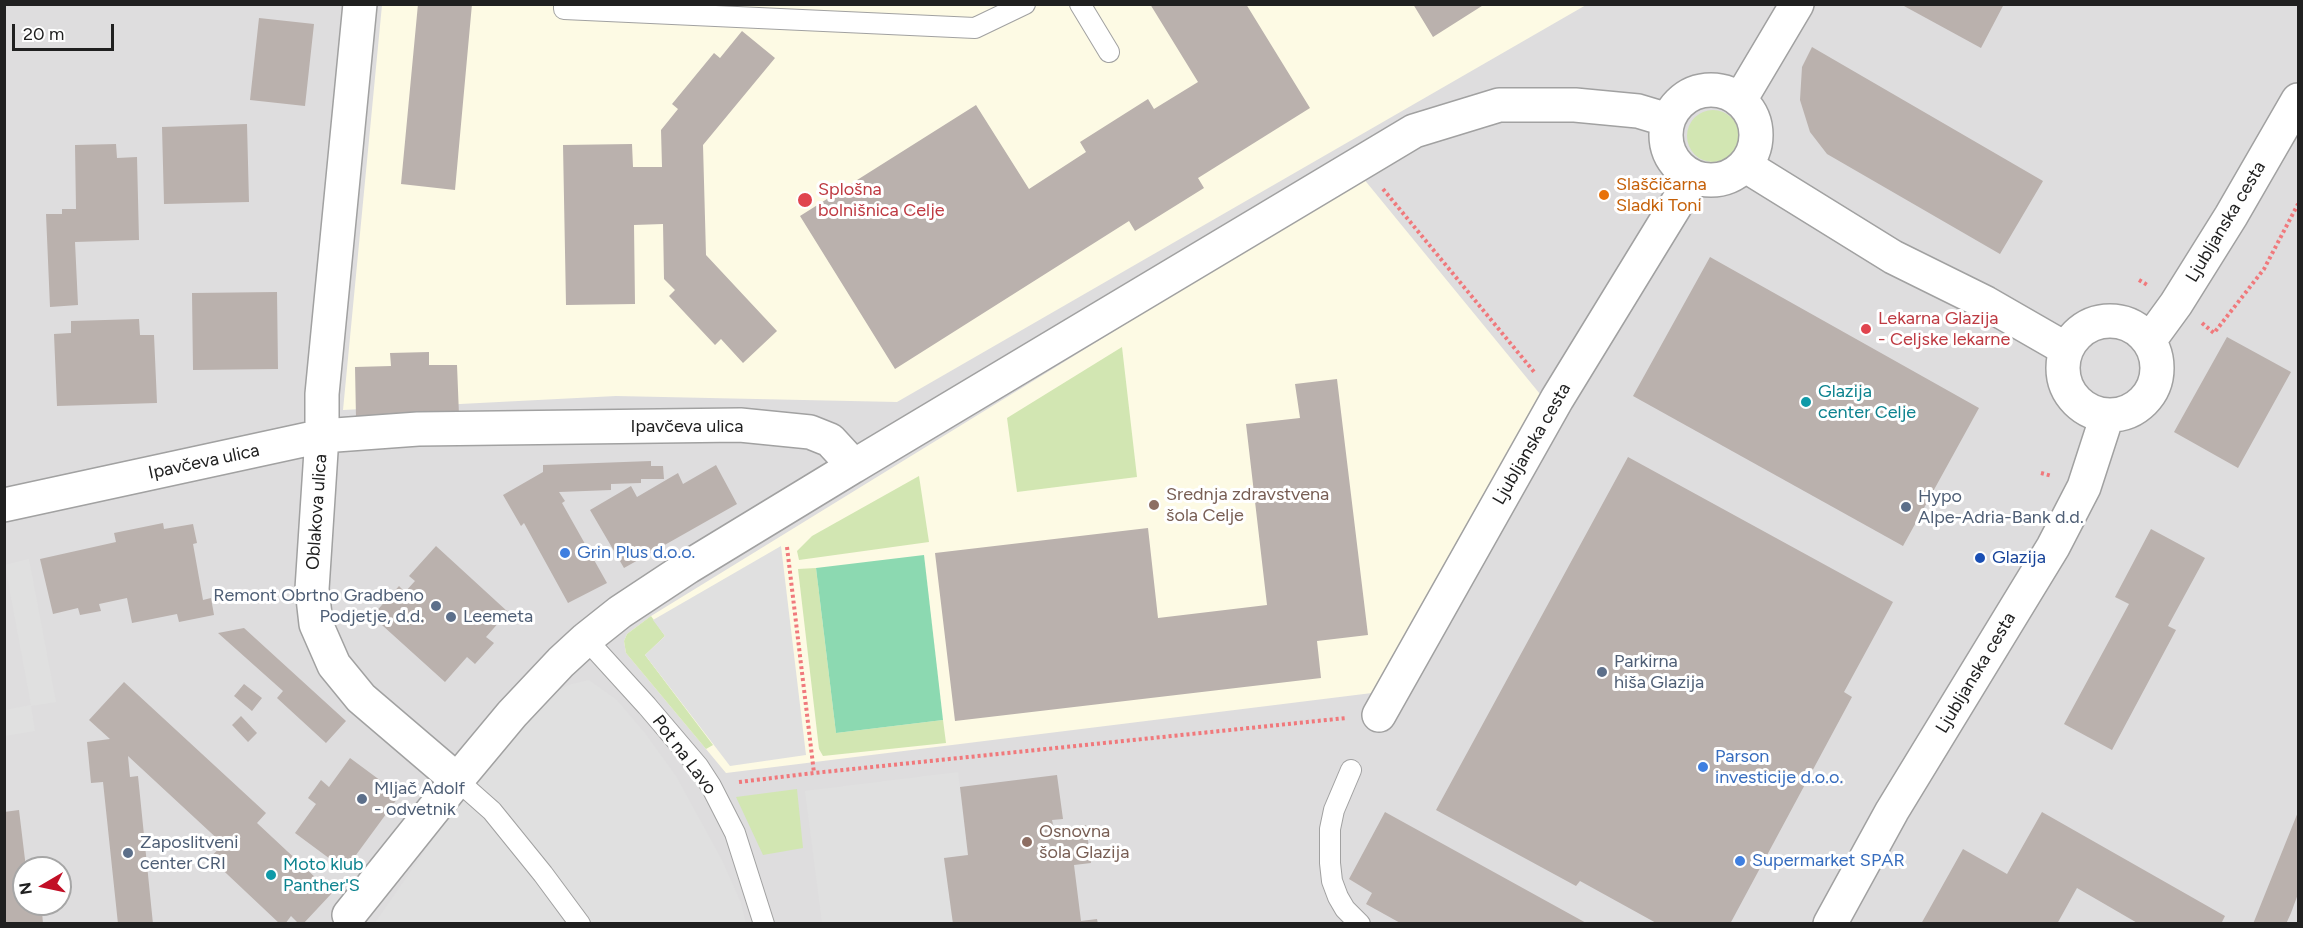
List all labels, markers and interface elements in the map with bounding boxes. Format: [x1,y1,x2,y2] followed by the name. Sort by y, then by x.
[15,12,117,50] scale bar
[23,23,64,45] text: 20 m
[2181,158,2271,286] street label: Ljubljanska cesta
[1616,174,1707,216] place label: Slaščičarna Sladki Toni
[818,179,945,222] place label: Splošna bolnišnica Celje
[1597,188,1611,202] marker: Slaščičarna Sladki Toni
[796,191,814,209] marker: Splošna bolnišnica Celje
[1878,308,2010,350] place label: Lekarna Glazija - Celjske lekarne
[1859,322,1873,336] marker: Lekarna Glazija - Celjske lekarne
[1488,379,1576,509] street label: Ljubljanska cesta
[1818,381,1916,424] place label: Glazija center Celje
[1799,395,1813,409] marker: Glazija center Celje
[631,416,743,438] street label: Ipavčeva ulica
[147,440,261,484] street label: Ipavčeva ulica
[302,453,332,571] street label: Oblakova ulica
[1166,484,1329,526] place label: Srednja zdravstvena šola Celje
[1918,486,2084,528] place label: Hypo Alpe-Adria-Bank d.d.
[1147,498,1161,512] marker: Srednja zdravstvena šola Celje
[1899,500,1913,514] marker: Hypo Alpe-Adria-Bank d.d.
[577,542,695,564] place label: Grin Plus d.o.o.
[558,546,572,560] marker: Grin Plus d.o.o.
[1992,547,2046,569] place label: Glazija
[1973,551,1987,565] marker: Glazija
[213,585,424,628] place label: Remont Obrtno Gradbeno Podjetje, d.d.
[429,599,443,613] marker: Remont Obrtno Gradbeno Podjetje, d.d.
[463,606,533,628] place label: Leemeta
[1931,609,2021,737] street label: Ljubljanska cesta
[444,610,458,624] marker: Leemeta
[1614,651,1704,694] place label: Parkirna hiša Glazija
[1595,665,1609,679] marker: Parkirna hiša Glazija
[647,711,721,799] street label: Pot na Lavo
[1715,746,1843,789] place label: Parson investicije d.o.o.
[1696,760,1710,774] marker: Parson investicije d.o.o.
[374,778,465,820] place label: Mljač Adolf - odvetnik
[355,792,369,806] marker: Mljač Adolf - odvetnik
[1039,821,1129,864] place label: Osnovna šola Glazija
[140,832,238,874] place label: Zaposlitveni center CRI
[1020,835,1034,849] marker: Osnovna šola Glazija
[121,846,135,860] marker: Zaposlitveni center CRI
[1752,850,1905,872] place label: Supermarket SPAR
[283,854,364,896] place label: Moto klub Panther'S
[1733,854,1747,868] marker: Supermarket SPAR
[12,856,72,916] north arrow
[264,868,278,882] marker: Moto klub Panther'S
[15,881,36,896] text: N

